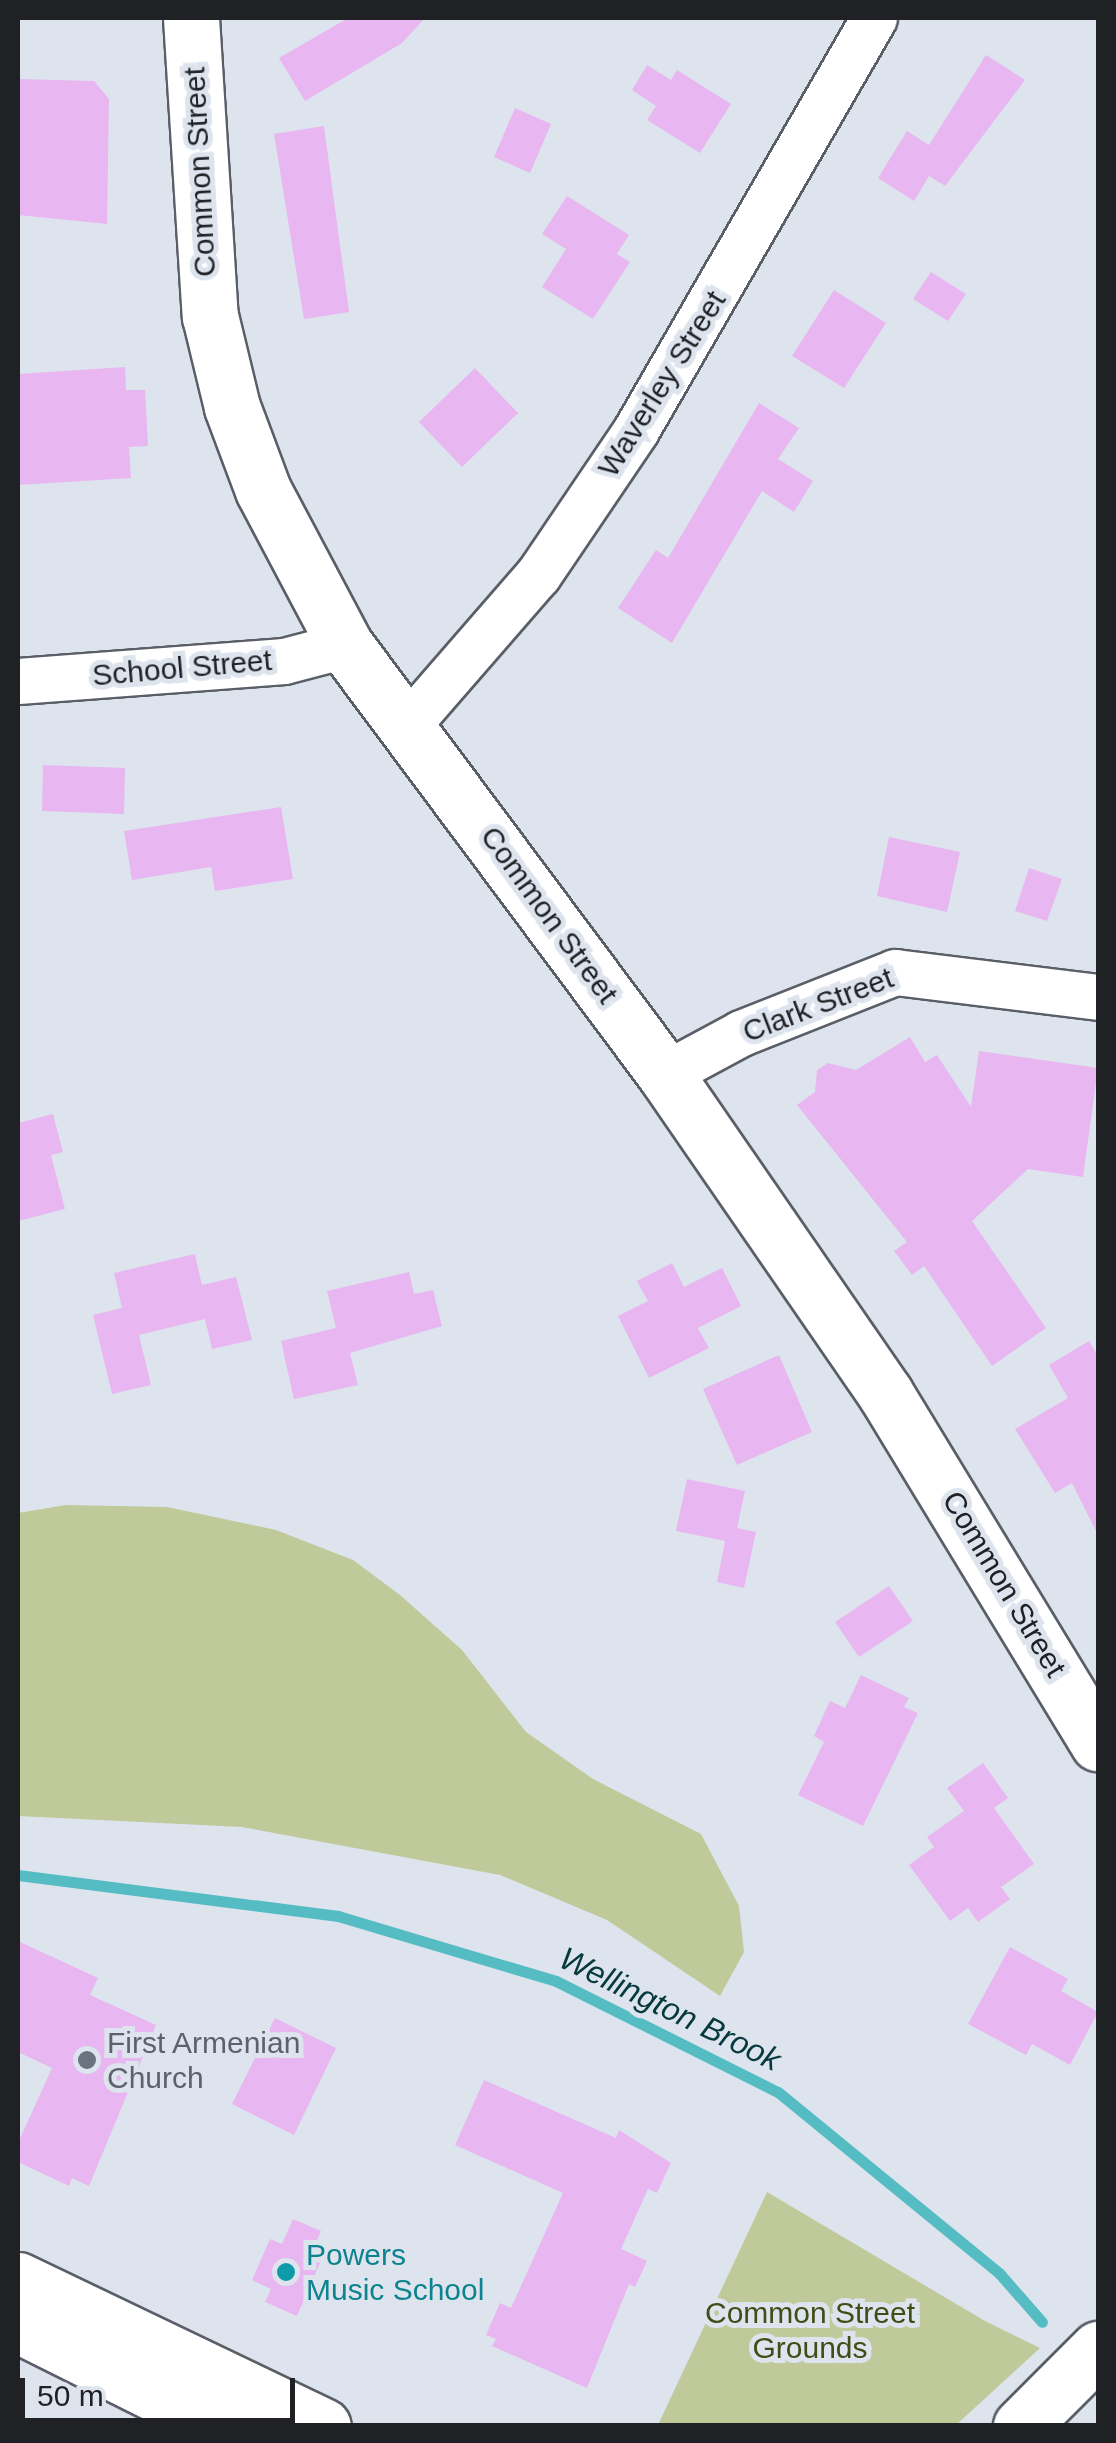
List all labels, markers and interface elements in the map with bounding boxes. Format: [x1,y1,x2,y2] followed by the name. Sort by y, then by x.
[177,66,223,278] street label: Common Street
[590,284,734,484] street label: Waverley Street
[91,642,273,694] street label: School Street
[473,819,625,1011] street label: Common Street
[738,960,898,1050] street label: Clark Street
[934,1485,1074,1683] street label: Common Street
[553,1939,787,2079] water label: Wellington Brook
[107,2025,302,2096] place label: First Armenian Church
[76,2049,98,2071] marker: First Armenian Church
[306,2237,484,2308] place label: Powers Music School
[275,2261,297,2283] marker: Powers Music School
[705,2295,915,2366] park label: Common Street Grounds
[25,2358,300,2420] scale bar
[37,2379,104,2412] text: 50 m

